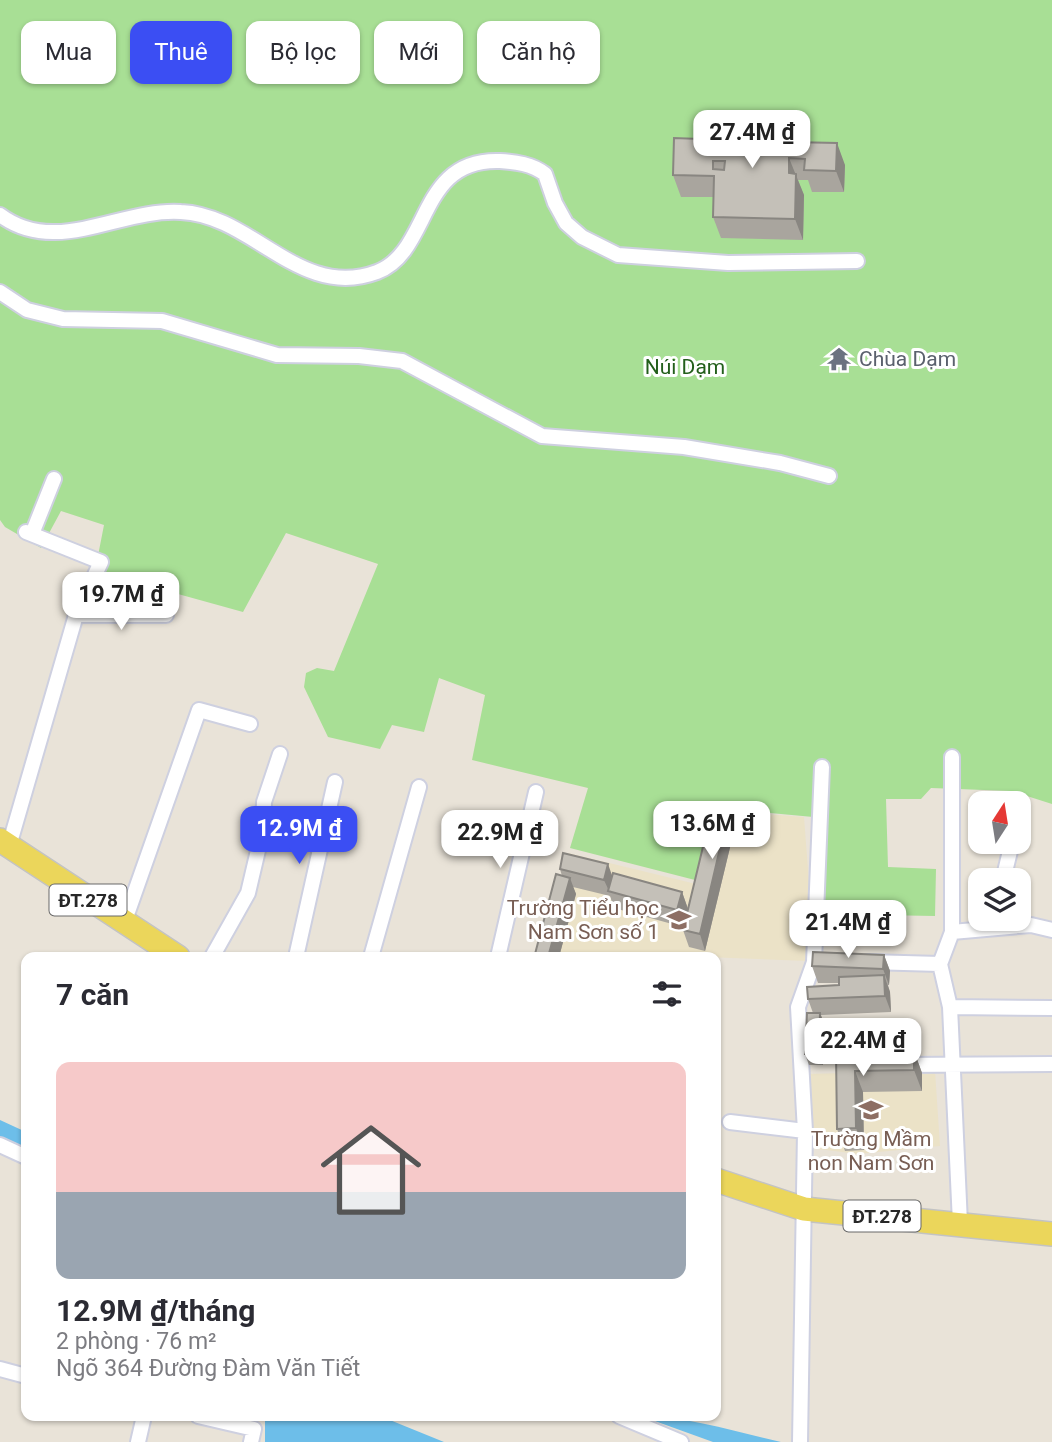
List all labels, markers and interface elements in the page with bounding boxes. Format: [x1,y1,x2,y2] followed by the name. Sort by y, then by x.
[21,21,116,84] chip: Mua
[130,21,232,84] chip: Thuê
[246,21,360,84] chip: Bộ lọc
[374,21,463,84] chip: Mới
[477,21,600,84] chip: Căn hộ
[687,110,817,170] pin: 27.4M ₫
[709,119,795,146] text: 27.4M ₫
[825,345,853,373] temple icon: Chùa Dạm
[859,347,956,371] place label: Chùa Dạm
[645,355,725,379] park label: Núi Dạm
[56,572,186,632] pin: 19.7M ₫
[78,581,164,608] text: 19.7M ₫
[968,791,1031,854] north arrow
[968,791,1031,931] map controls
[647,802,777,861] pin: 13.6M ₫
[234,806,364,866] pin: 12.9M ₫
[435,810,565,870] pin: 22.9M ₫
[669,810,755,837] text: 13.6M ₫
[256,815,342,842] text: 12.9M ₫
[457,819,543,846] text: 22.9M ₫
[968,868,1031,931] button: layers
[50,885,126,916] road number: ĐT.278
[507,896,659,944] place label: Trường Tiểu học Nam Sơn số 1
[783,900,913,960] pin: 21.4M ₫
[665,906,693,934] school or university icon: Trường Tiểu học Nam Sơn số 1
[805,909,891,936] text: 21.4M ₫
[648,975,686,1013] icon: filters
[56,977,129,1012] text: 7 căn
[798,1018,928,1078] pin: 22.4M ₫
[820,1027,906,1054] text: 22.4M ₫
[857,1096,885,1124] school or university icon: Trường Mầm non Nam Sơn
[308,1107,434,1233] icon: home
[808,1127,934,1175] place label: Trường Mầm non Nam Sơn
[844,1200,920,1232] road number: ĐT.278
[56,1293,255,1328] text: 12.9M ₫/tháng
[56,1328,217,1355] text: 2 phòng · 76 m²
[56,1355,360,1382] text: Ngõ 364 Đường Đàm Văn Tiết

